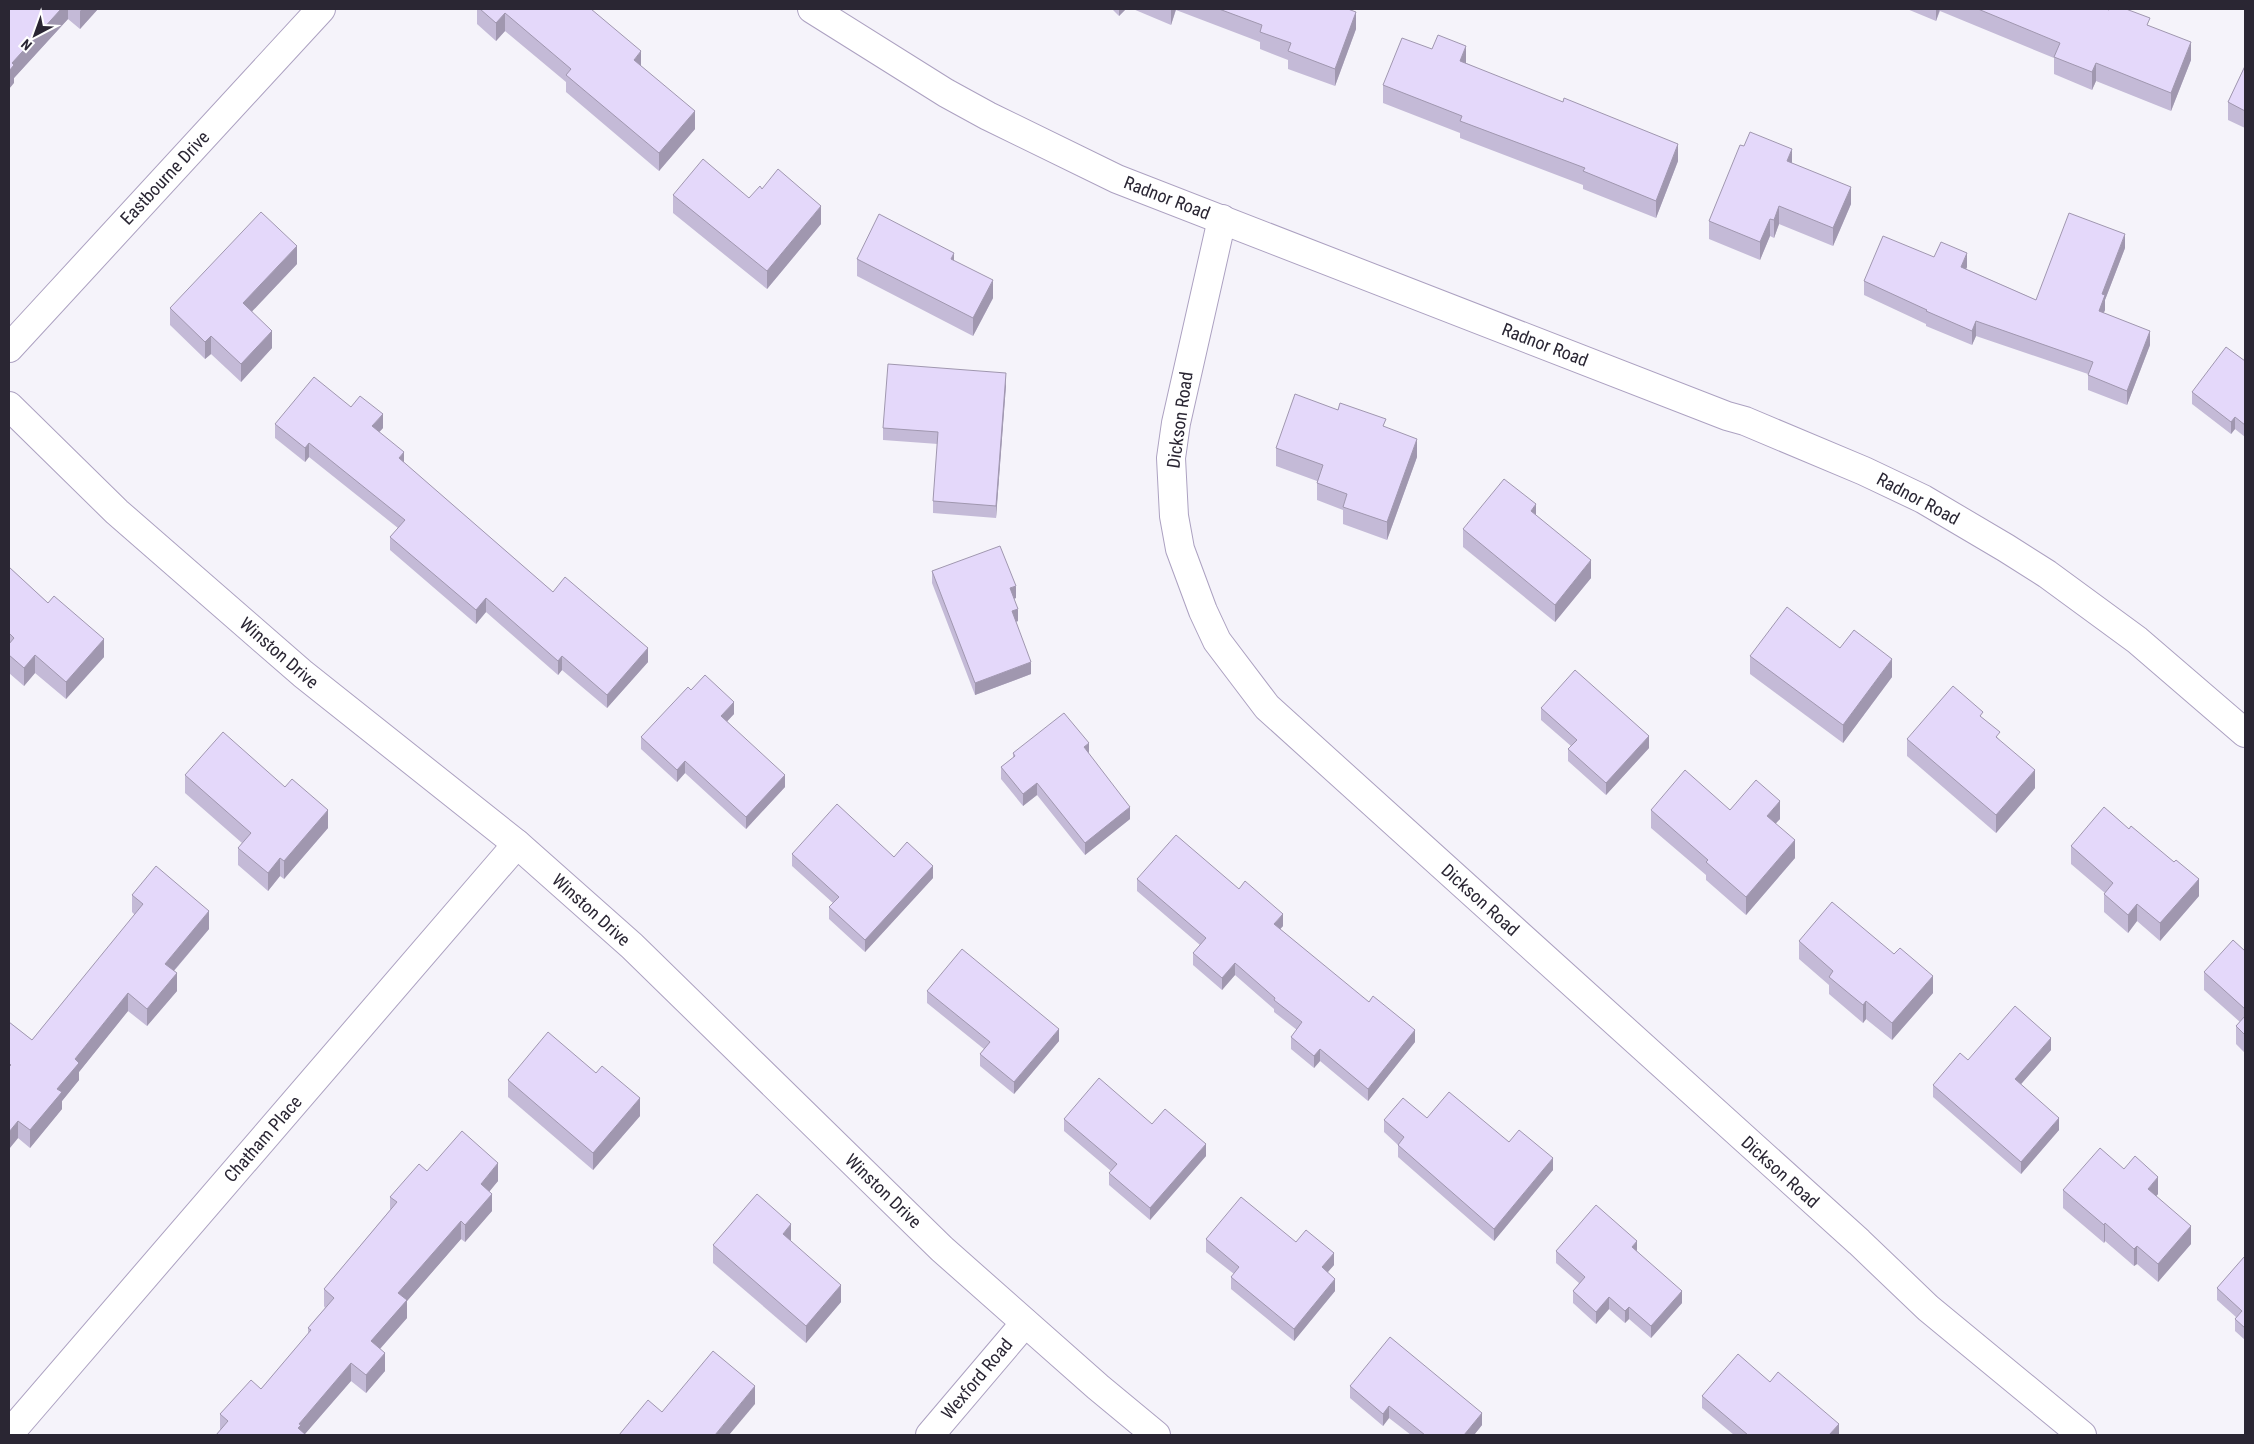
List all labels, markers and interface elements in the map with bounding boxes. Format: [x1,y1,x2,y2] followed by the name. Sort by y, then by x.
[10,10,60,60] north arrow
[18,36,35,54] text: N
[116,126,213,229] street label: Eastbourne Drive
[1121,171,1213,224] street label: Radnor Road
[1499,318,1591,371] street label: Radnor Road
[1162,370,1197,469] street label: Dickson Road
[1873,468,1963,529] street label: Radnor Road
[236,613,323,693] street label: Winston Drive
[1437,859,1523,940] street label: Dickson Road
[548,869,635,950] street label: Winston Drive
[219,1091,306,1186] street label: Chatham Place
[1737,1131,1823,1212] street label: Dickson Road
[841,1149,926,1232] street label: Winston Drive
[937,1334,1016,1423] street label: Wexford Road

